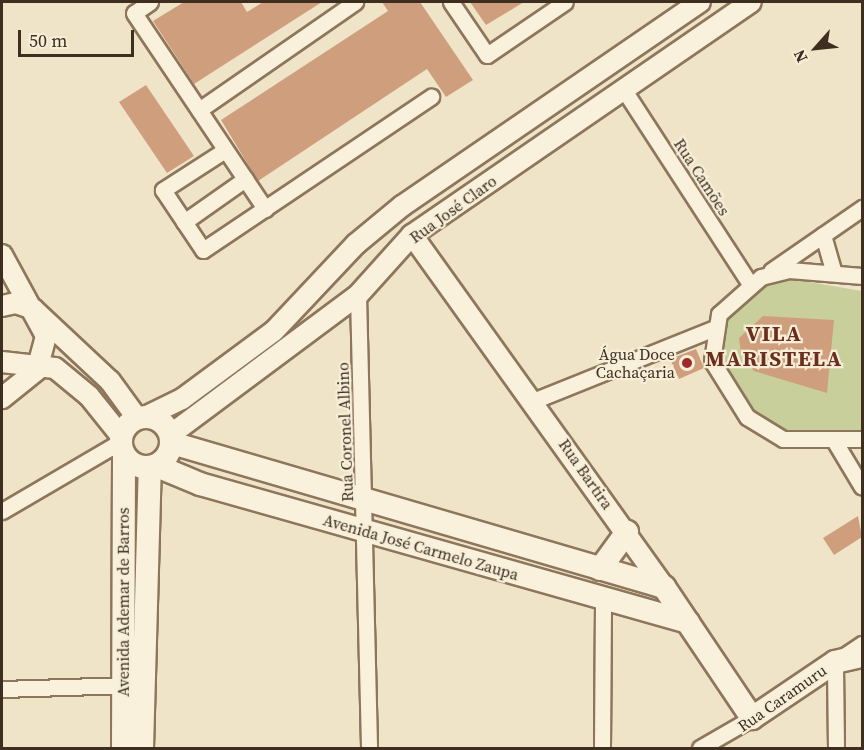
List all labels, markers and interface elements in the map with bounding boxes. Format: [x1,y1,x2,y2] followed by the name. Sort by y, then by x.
[21,18,136,56] scale bar
[786,18,846,78] north arrow
[29,28,67,53] text: 50 m
[788,46,812,66] text: N
[670,135,734,219] street label: Rua Camões
[406,171,500,247] street label: Rua José Claro
[705,320,843,372] district label: VILA MARISTELA
[596,344,675,382] place label: Água Doce Cachaçaria
[680,356,694,370] marker: Água Doce Cachaçaria
[333,362,357,502] street label: Rua Coronel Albino
[555,435,617,513] street label: Rua Bartira
[113,507,133,697] street label: Avenida Ademar de Barros
[321,510,521,584] street label: Avenida José Carmelo Zaupa
[734,660,830,736] street label: Rua Caramuru

